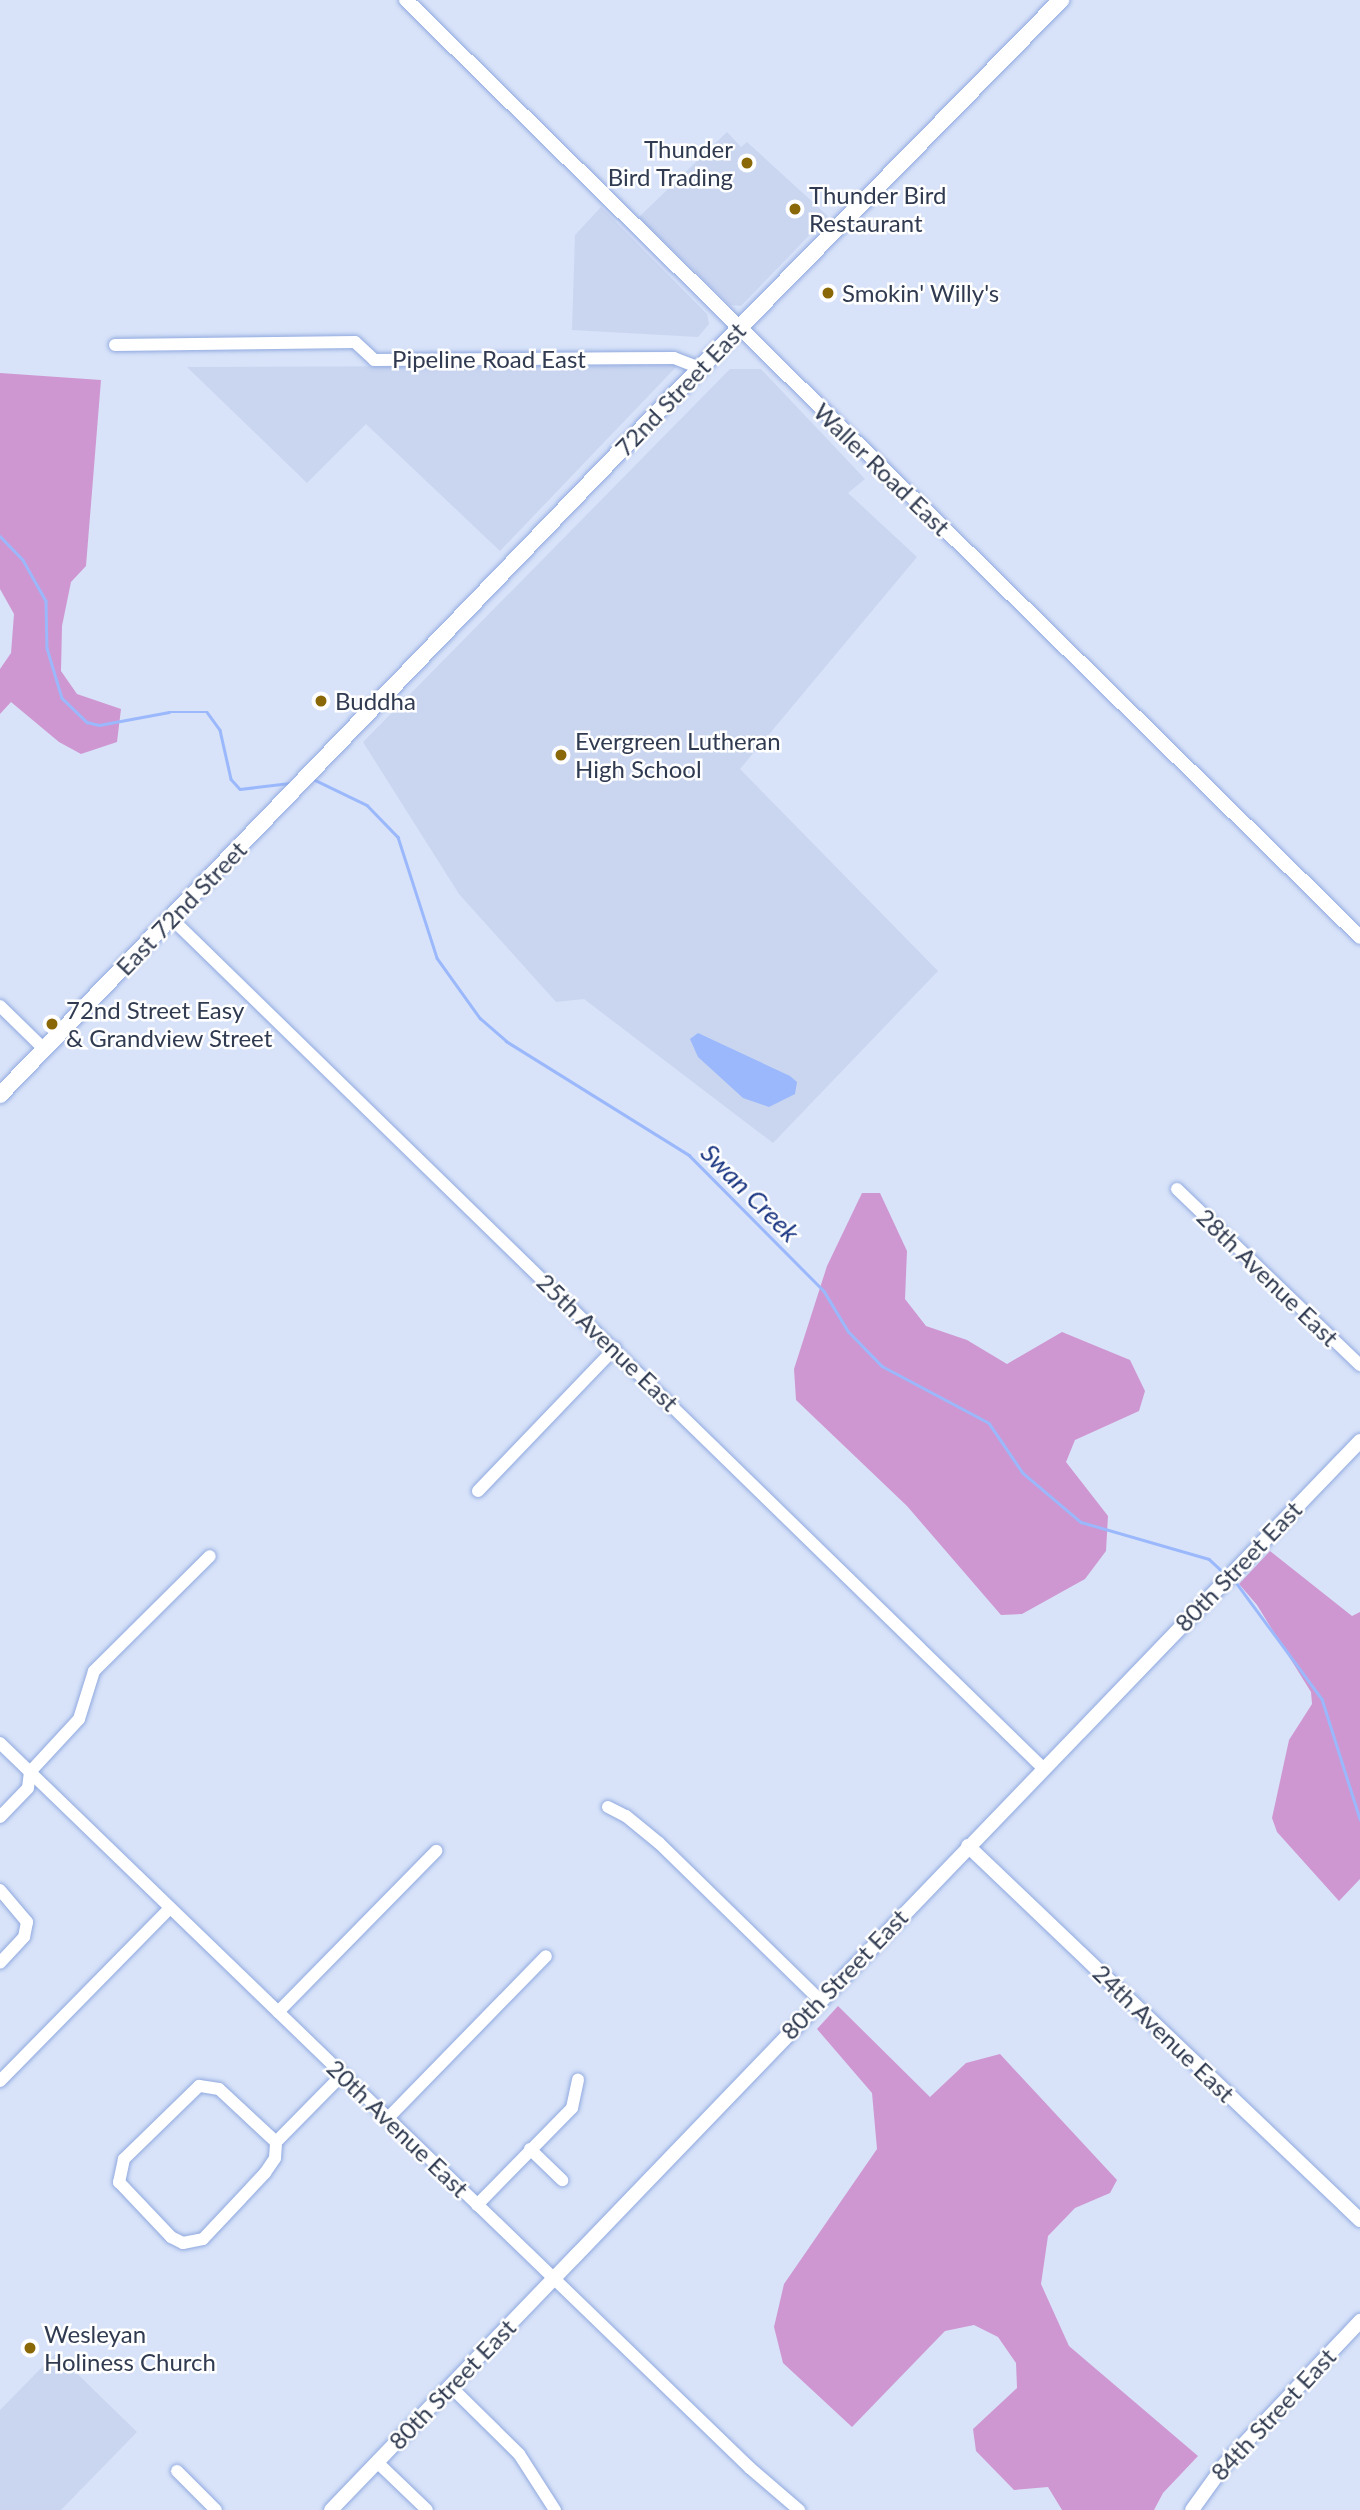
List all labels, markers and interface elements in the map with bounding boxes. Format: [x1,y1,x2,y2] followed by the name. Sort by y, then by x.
[607,135,733,191] place label: Thunder Bird Trading
[739,155,755,171] marker: Thunder Bird Trading
[809,181,947,237] place label: Thunder Bird Restaurant
[787,201,803,217] marker: Thunder Bird Restaurant
[842,279,1000,307] place label: Smokin' Willy's
[820,285,836,301] marker: Smokin' Willy's
[609,316,751,462] street label: 72nd Street East
[392,345,586,373] street label: Pipeline Road East
[808,397,956,541] street label: Waller Road East
[335,687,416,715] place label: Buddha
[313,693,329,709] marker: Buddha
[575,727,781,783] place label: Evergreen Lutheran High School
[553,747,569,763] marker: Evergreen Lutheran High School
[110,835,252,981] street label: East 72nd Street
[66,996,273,1052] place label: 72nd Street Easy & Grandview Street
[44,1016,60,1032] marker: 72nd Street Easy & Grandview Street
[694,1137,806,1249] water label: Swan Creek
[1191,1202,1345,1352] street label: 28th Avenue East
[531,1267,685,1417] street label: 25th Avenue East
[1169,1495,1307,1637] street label: 80th Street East
[775,1903,913,2045] street label: 80th Street East
[1087,1958,1241,2108] street label: 24th Avenue East
[321,2053,475,2203] street label: 20th Avenue East
[383,2313,521,2455] street label: 80th Street East
[44,2320,216,2376] place label: Wesleyan Holiness Church
[22,2340,38,2356] marker: Wesleyan Holiness Church
[1205,2342,1341,2486] street label: 84th Street East

